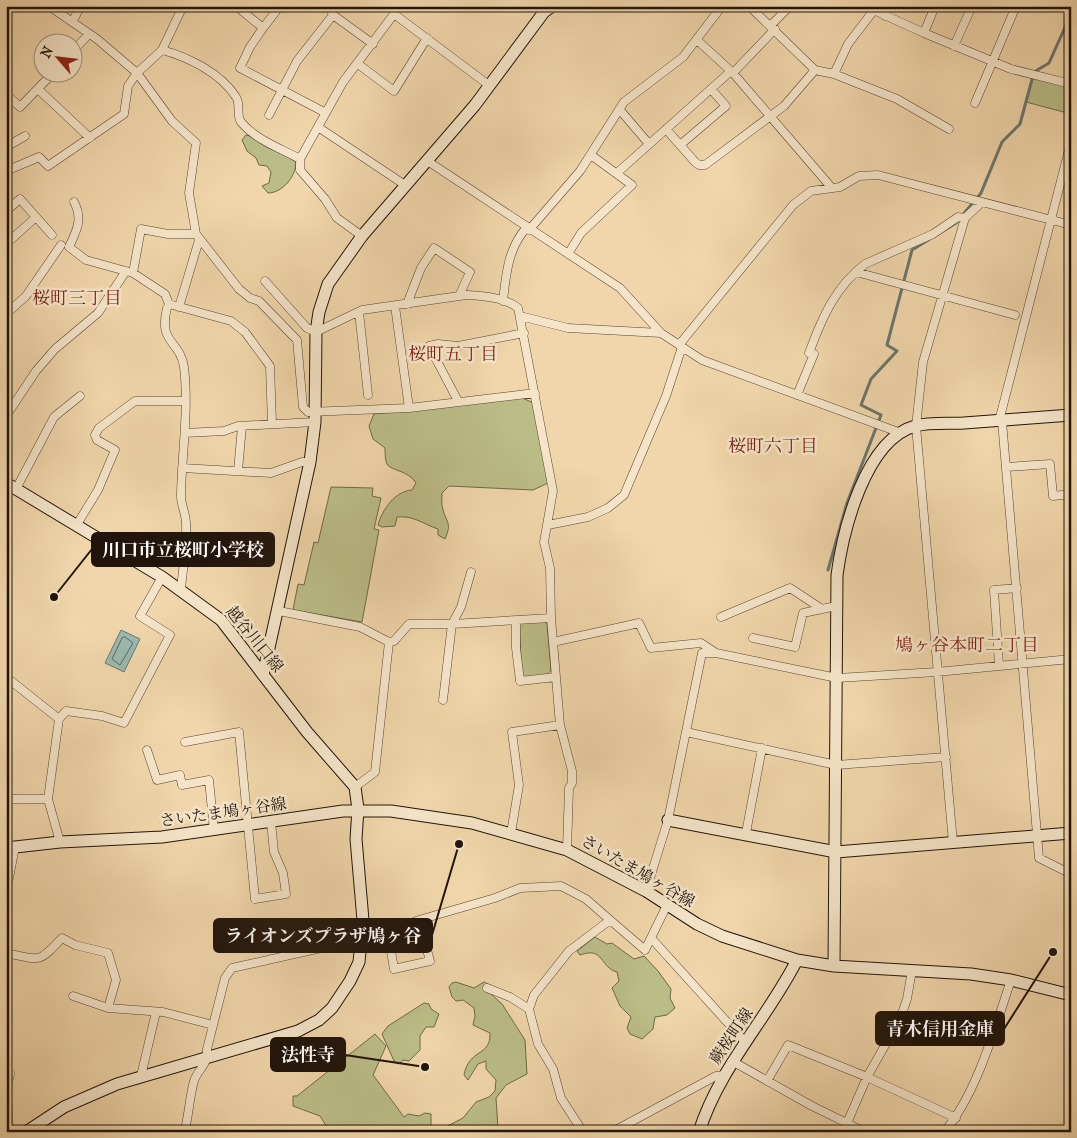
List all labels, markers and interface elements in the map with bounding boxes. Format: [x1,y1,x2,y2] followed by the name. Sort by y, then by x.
[32,32,82,82] north arrow
[37,43,57,61] text: N
[32,288,122,309] district label: 桜町三丁目
[408,344,498,365] district label: 桜町五丁目
[728,436,818,457] district label: 桜町六丁目
[92,533,274,566] callout: 川口市立桜町小学校
[102,540,264,561] text: 川口市立桜町小学校
[222,602,288,676] street label: 越谷川口線
[895,635,1039,656] district label: 鳩ヶ谷本町二丁目
[158,794,288,830] street label: さいたま鳩ヶ谷線
[578,831,698,911] street label: さいたま鳩ヶ谷線
[214,919,432,952] callout: ライオンズプラザ鳩ヶ谷
[225,926,421,947] text: ライオンズプラザ鳩ヶ谷
[705,1004,757,1068] street label: 蕨桜町線
[876,1012,1004,1045] callout: 青木信用金庫
[886,1019,994,1040] text: 青木信用金庫
[271,1038,345,1071] callout: 法性寺
[281,1045,335,1066] text: 法性寺

